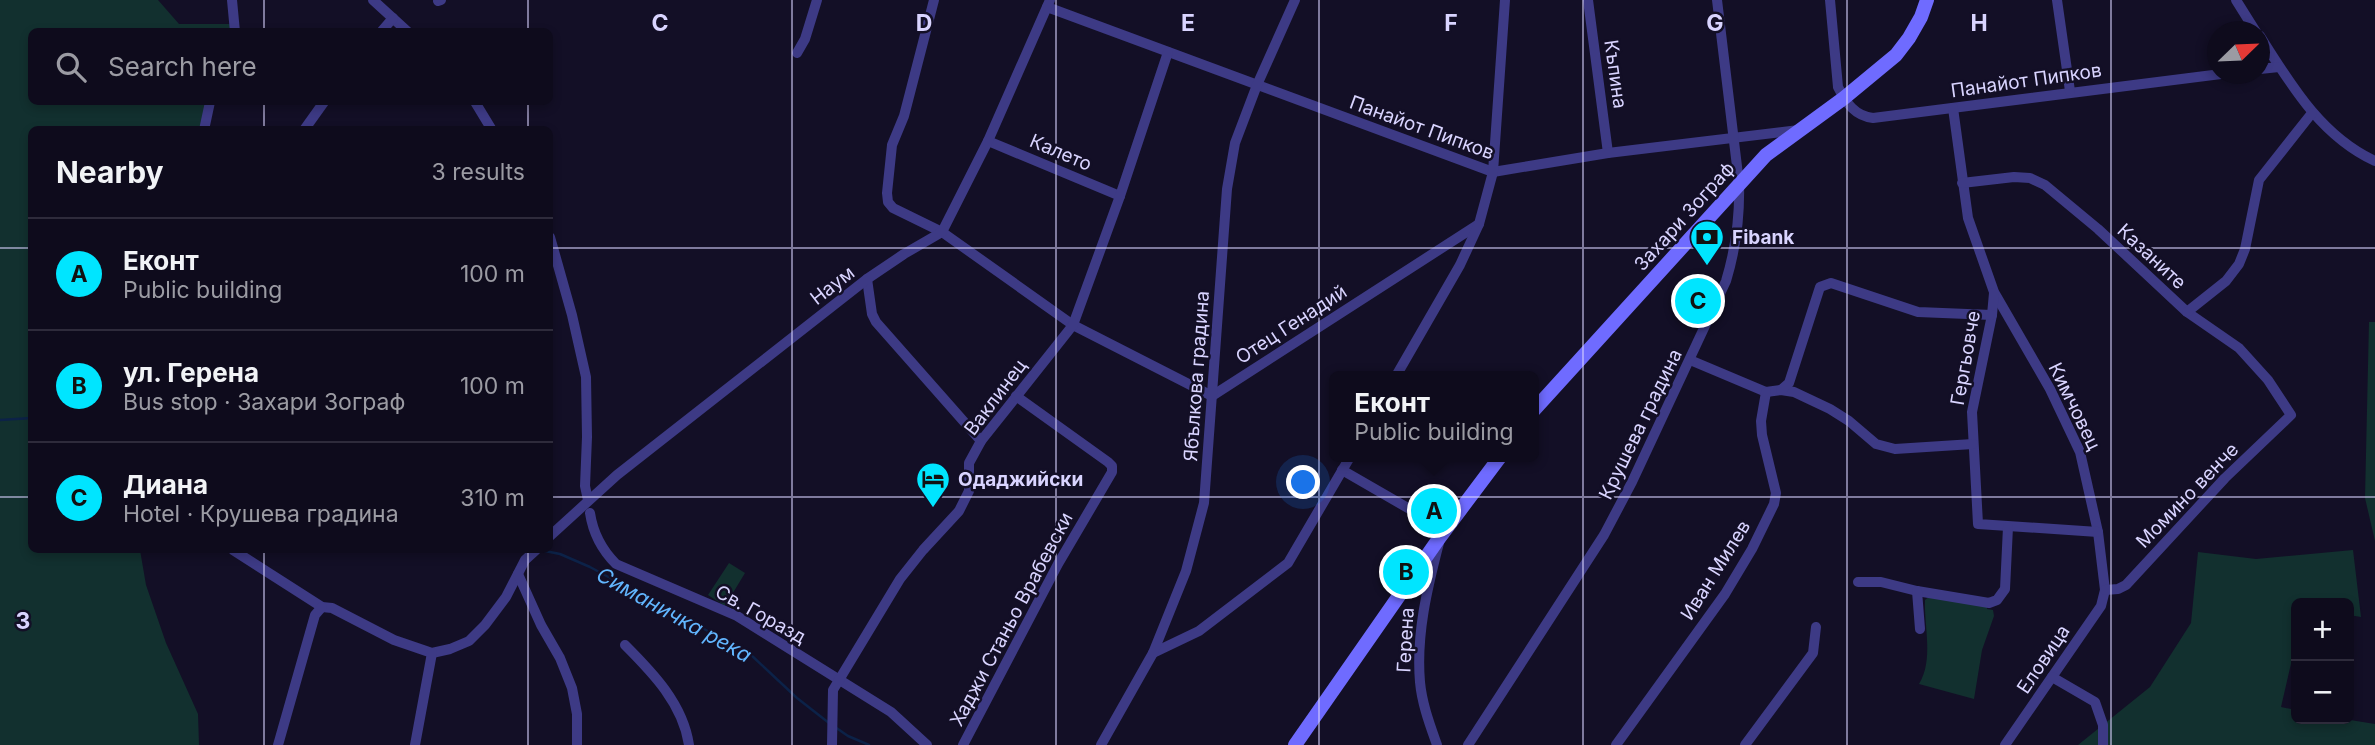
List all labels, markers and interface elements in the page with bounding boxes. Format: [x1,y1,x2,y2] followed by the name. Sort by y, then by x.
[651,9,669,37] text: C
[916,9,932,37] text: D
[1181,9,1195,37] text: E
[1444,9,1458,37] text: F
[1706,9,1724,37] text: G
[1970,9,1988,37] text: H
[2207,21,2270,84] north arrow
[28,28,553,105] search box
[1599,38,1632,110] street label: Къпина
[52,48,90,86] icon: search
[108,51,257,82] text: Search here
[1949,59,2103,102] street label: Панайот Пипков
[1346,91,1497,164] street label: Панайот Пипков
[1026,129,1095,176] street label: Калето
[56,154,164,190] text: Nearby
[1629,157,1739,276] street label: Захари Зограф
[432,158,525,186] text: 3 results
[1688,218,1726,267] bank icon: Fibank
[2113,219,2191,294] street label: Казаните
[1732,226,1794,249] place label: Fibank
[123,245,199,276] text: Еконт
[70,260,88,288] text: A
[460,260,525,288] text: 100 m
[806,261,859,310] street label: Наум
[1675,275,1721,327] pin: C
[123,276,282,304] text: Public building
[1231,280,1351,369] street label: Отец Генадий
[1179,290,1214,462] street label: Ябълкова градина
[1946,309,1985,407] street label: Гергьовче
[1594,345,1687,503] street label: Крушева градина
[959,354,1032,440] street label: Ваклинец
[123,357,259,388] text: ул. Герена
[2044,359,2106,454] street label: Кимчовец
[1329,371,1539,462] popup
[71,372,87,400] text: B
[460,372,525,400] text: 100 m
[1354,387,1430,418] text: Еконт
[123,388,405,416] text: Bus stop · Захари Зограф
[1354,418,1514,446] text: Public building
[2131,438,2243,553] street label: Момино венче
[914,460,952,509] hotel icon: Одаджийски
[1286,465,1320,499] your location
[958,468,1083,491] place label: Одаджийски
[123,469,208,500] text: Диана
[70,484,88,512] text: C
[460,484,525,512] text: 310 m
[1411,485,1457,537] pin: A
[123,500,399,528] text: Hotel · Крушева градина
[945,508,1078,730] street label: Хаджи Станьо Врабевски
[1676,516,1755,624] street label: Иван Милев
[1383,546,1429,598] pin: B
[592,562,756,668] water label: Симаничка река
[711,580,810,649] street label: Св. Горазд
[2291,598,2354,724] map controls
[2291,598,2354,661] button: +
[16,607,30,635] text: 3
[1392,607,1419,673] street label: Герена
[2012,621,2075,698] street label: Еловица
[2291,661,2354,724] button: −

